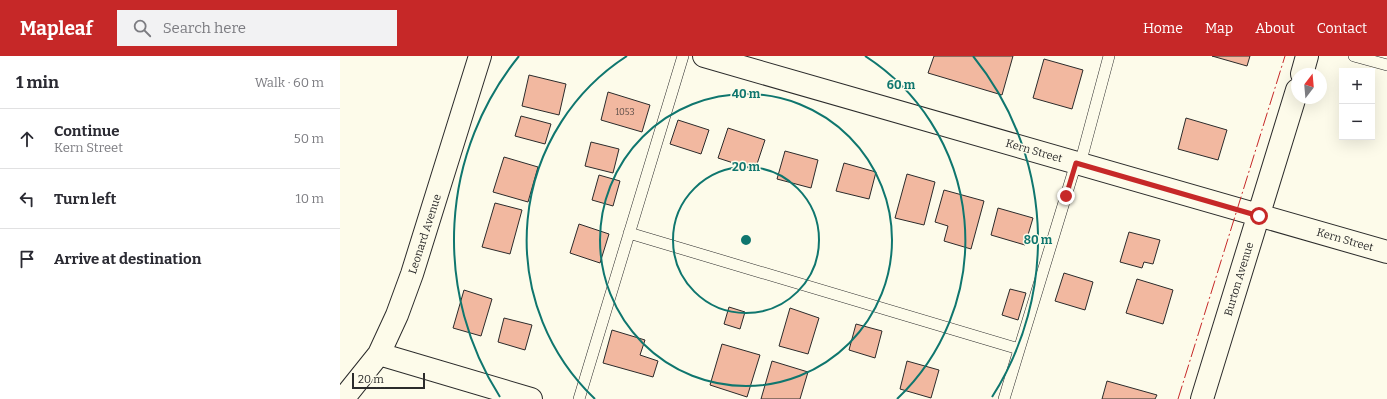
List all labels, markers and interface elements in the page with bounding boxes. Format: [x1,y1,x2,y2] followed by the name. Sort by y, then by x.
[117,10,397,46] search box
[20,17,93,40] text: Mapleaf
[131,17,153,39] icon: search
[163,19,246,37] text: Search here
[1143,20,1183,37] text: Home
[1205,20,1233,37] text: Map
[1255,20,1295,37] text: About
[1317,20,1367,37] text: Contact
[1291,68,1327,104] north arrow
[1339,68,1375,140] map controls
[1339,68,1375,104] button: +
[16,72,59,93] text: 1 min
[255,75,324,90] text: Walk · 60 m
[887,78,916,92] text: 60 m
[732,87,761,101] text: 40 m
[1339,104,1375,140] button: −
[615,107,635,117] house number: 1053
[54,122,120,140] text: Continue
[16,128,38,150] icon: ahead
[294,131,324,146] text: 50 m
[1004,137,1064,165] street label: Kern Street
[54,140,123,155] text: Kern Street
[732,160,761,174] text: 20 m
[1057,187,1075,205] route end
[16,188,38,210] icon: left
[54,190,116,208] text: Turn left
[295,191,324,206] text: 10 m
[406,192,444,276] street label: Leonard Avenue
[1250,207,1268,225] route start
[1315,226,1375,254] street label: Kern Street
[739,233,753,247] centre of rings
[1024,233,1053,247] text: 80 m
[1222,240,1256,318] street label: Burton Avenue
[16,248,38,270] icon: arrive
[54,250,201,268] text: Arrive at destination
[352,371,425,390] scale bar
[358,373,384,386] text: 20 m

